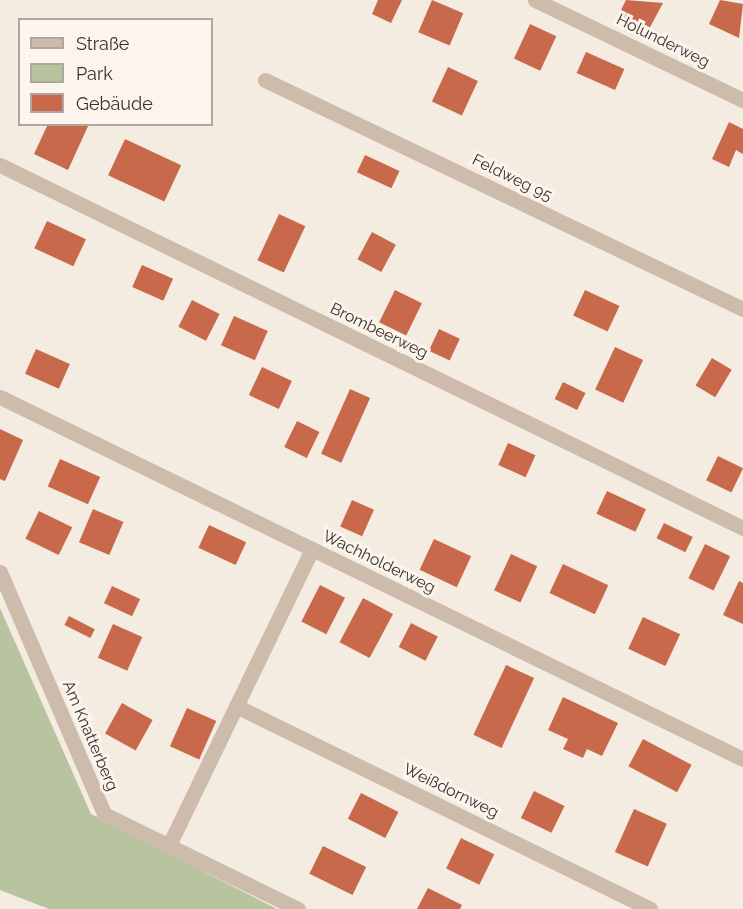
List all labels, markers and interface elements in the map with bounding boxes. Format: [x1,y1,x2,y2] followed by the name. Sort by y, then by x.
[613,10,713,72] street label: Holunderweg
[18,18,213,126] legend
[76,33,129,54] text: Straße
[76,63,113,84] text: Park
[76,93,153,114] text: Gebäude
[469,150,555,206] street label: Feldweg 95
[327,299,431,363] street label: Brombeerweg
[320,526,438,598] street label: Wachholderweg
[58,678,122,794] street label: Am Knatterberg
[400,760,502,822] street label: Weißdornweg

